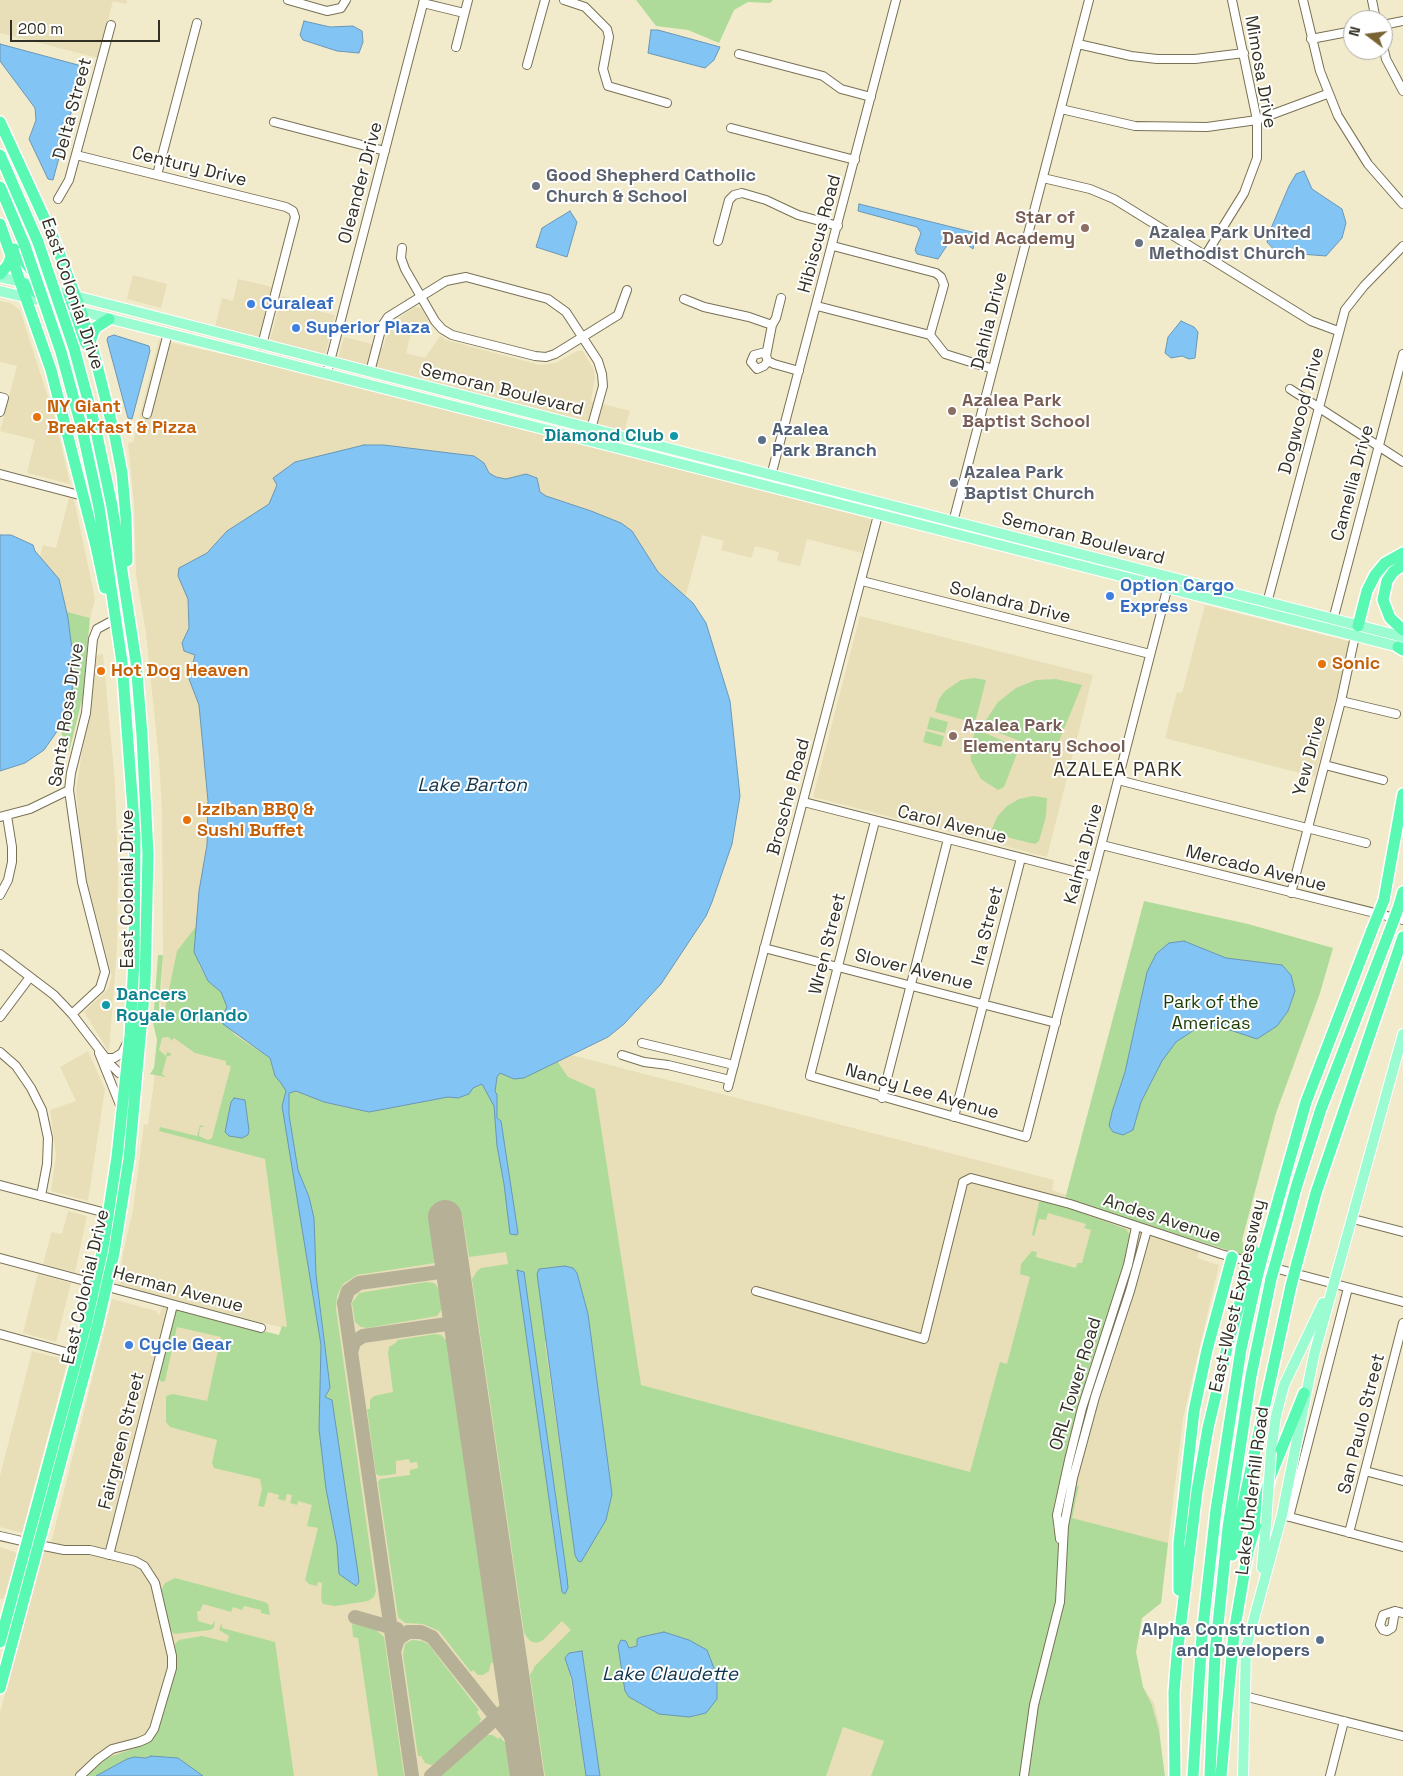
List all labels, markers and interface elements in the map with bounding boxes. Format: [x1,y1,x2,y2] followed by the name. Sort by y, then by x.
[12,10,162,42] scale bar
[1343,10,1393,60] north arrow
[1239,14,1281,130] street label: Mimosa Drive
[18,19,63,38] text: 200 m
[1345,25,1364,38] text: N
[49,55,97,163] street label: Delta Street
[334,120,388,246] street label: Oleander Drive
[129,142,249,192] street label: Century Drive
[546,165,756,208] place label: Good Shepherd Catholic Church & School
[794,172,846,296] street label: Hibiscus Road
[530,180,542,192] marker: Good Shepherd Catholic Church & School
[942,207,1075,250] place label: Star of David Academy
[36,215,108,373] street label: East Colonial Drive
[1079,222,1091,234] marker: Star of David Academy
[1149,222,1311,264] place label: Azalea Park United Methodist Church
[1133,237,1145,249] marker: Azalea Park United Methodist Church
[967,270,1013,372] street label: Dahlia Drive
[261,293,334,315] place label: Curaleaf
[245,298,257,310] marker: Curaleaf
[306,317,430,339] place label: Superior Plaza
[290,322,302,334] marker: Superior Plaza
[1275,345,1329,477] street label: Dogwood Drive
[418,359,586,421] street label: Semoran Boulevard
[962,390,1090,432] place label: Azalea Park Baptist School
[47,396,197,438] place label: NY Giant Breakfast & Pizza
[946,405,958,417] marker: Azalea Park Baptist School
[31,411,43,423] marker: NY Giant Breakfast & Pizza
[772,419,877,462] place label: Azalea Park Branch
[1327,423,1379,543] street label: Camellia Drive
[544,425,664,447] place label: Diamond Club
[668,430,680,442] marker: Diamond Club
[756,434,768,446] marker: Azalea Park Branch
[964,462,1095,504] place label: Azalea Park Baptist Church
[948,477,960,489] marker: Azalea Park Baptist Church
[999,508,1167,570] street label: Semoran Boulevard
[1120,575,1234,618] place label: Option Cargo Express
[947,578,1073,628] street label: Solandra Drive
[1104,590,1116,602] marker: Option Cargo Express
[45,642,89,788] street label: Santa Rosa Drive
[1332,653,1380,675] place label: Sonic
[1316,658,1328,670] marker: Sonic
[111,660,249,682] place label: Hot Dog Heaven
[95,665,107,677] marker: Hot Dog Heaven
[1289,714,1331,798] street label: Yew Drive
[963,715,1126,758] place label: Azalea Park Elementary School
[947,730,959,742] marker: Azalea Park Elementary School
[763,736,815,858] street label: Brosche Road
[1052,760,1184,782] district label: AZALEA PARK
[417,775,527,797] water label: Lake Barton
[197,799,314,842] place label: Izziban BBQ & Sushi Buffet
[895,801,1009,849] street label: Carol Avenue
[1060,801,1108,907] street label: Kalmia Drive
[117,810,139,968] street label: East Colonial Drive
[181,814,193,826] marker: Izziban BBQ & Sushi Buffet
[1183,841,1329,897] street label: Mercado Avenue
[968,884,1008,968] street label: Ira Street
[805,891,851,997] street label: Wren Street
[853,945,975,995] street label: Slover Avenue
[116,984,248,1026] place label: Dancers Royale Orlando
[1163,992,1259,1034] park label: Park of the Americas
[100,999,112,1011] marker: Dancers Royale Orlando
[843,1060,1001,1124] street label: Nancy Lee Avenue
[1101,1190,1223,1248] street label: Andes Avenue
[1205,1197,1271,1395] street label: East-West Expressway
[58,1207,114,1367] street label: East Colonial Drive
[110,1262,246,1318] street label: Herman Avenue
[1045,1315,1107,1453] street label: ORL Tower Road
[139,1334,232,1356] place label: Cycle Gear
[123,1339,135,1351] marker: Cycle Gear
[1334,1352,1390,1496] street label: San Paulo Street
[94,1370,150,1512] street label: Fairgreen Street
[1232,1405,1274,1577] street label: Lake Underhill Road
[1142,1619,1310,1662] place label: Alpha Construction and Developers
[1314,1634,1326,1646] marker: Alpha Construction and Developers
[602,1664,738,1686] water label: Lake Claudette

